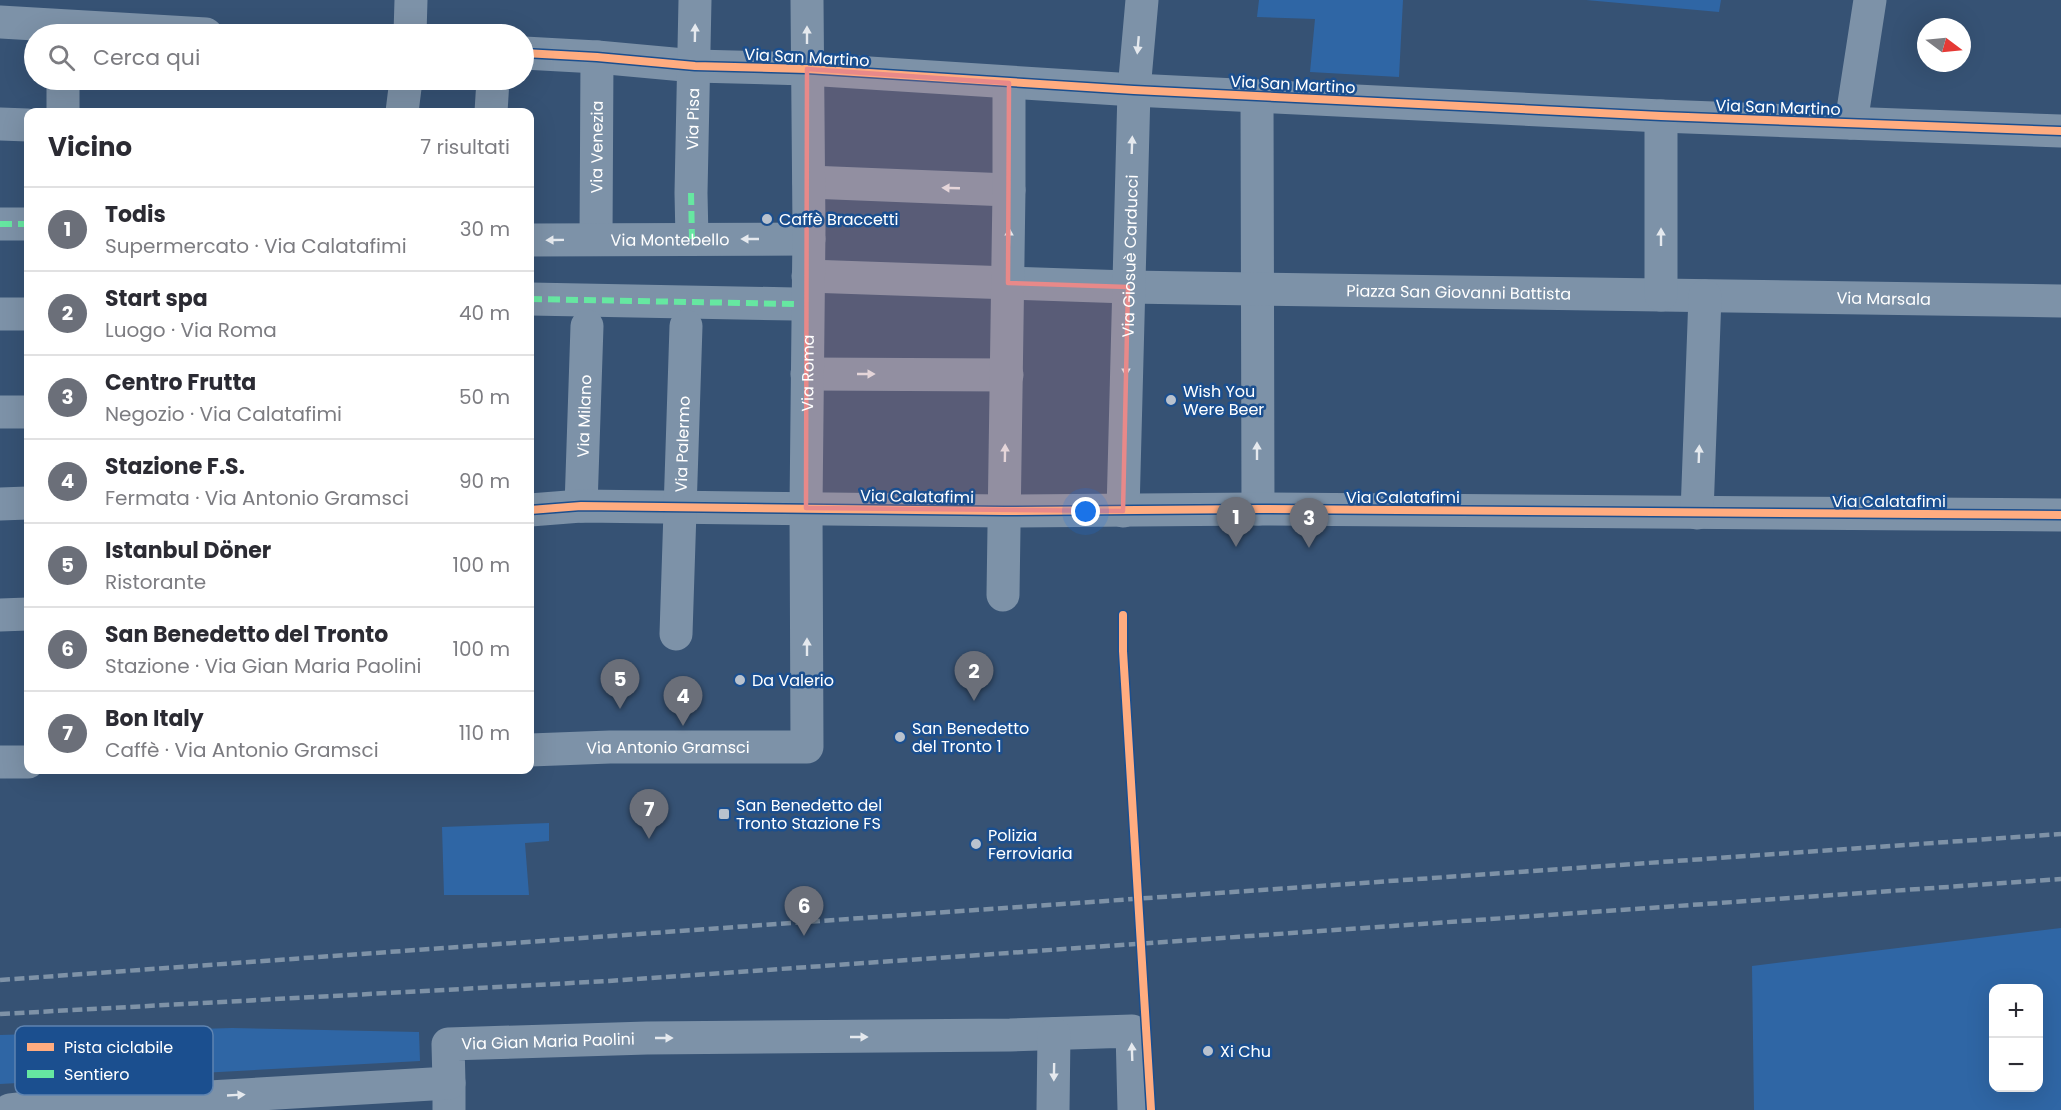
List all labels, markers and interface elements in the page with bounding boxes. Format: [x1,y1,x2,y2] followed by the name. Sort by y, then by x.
[1917,18,1971,72] north arrow
[690,23,700,42] one-way arrow
[24,24,534,90] search box
[802,25,812,44] one-way arrow
[1133,36,1143,55] one-way arrow
[45,41,78,74] icon: search
[93,42,200,73] text: Cerca qui
[744,43,870,72] street label: Via San Martino
[1230,70,1356,99] street label: Via San Martino
[681,88,705,150] street label: Via Pisa
[1715,94,1841,121] street label: Via San Martino
[585,101,609,193] street label: Via Venezia
[48,129,132,165] text: Vicino
[420,133,510,161] text: 7 risultati
[1127,135,1137,154] one-way arrow
[1117,174,1144,338] street label: Via Giosuè Carducci
[942,183,961,192] one-way arrow
[105,199,166,230] text: Todis
[779,208,898,231] place label: Caffè Braccetti
[760,212,774,226] marker: Caffè Braccetti
[64,215,71,243] text: 1
[460,215,510,243] text: 30 m
[1004,227,1014,246] one-way arrow
[1656,227,1666,246] one-way arrow
[611,228,729,252] street label: Via Montebello
[105,232,407,260] text: Supermercato · Via Calatafimi
[741,234,760,244] one-way arrow
[546,235,565,245] one-way arrow
[1346,279,1571,306] street label: Piazza San Giovanni Battista
[105,283,208,314] text: Start spa
[1836,287,1931,311] street label: Via Marsala
[62,299,73,327] text: 2
[459,299,510,327] text: 40 m
[105,316,277,344] text: Luogo · Via Roma
[796,334,820,412] street label: Via Roma
[1121,357,1131,376] one-way arrow
[105,367,256,398] text: Centro Frutta
[856,369,875,379] one-way arrow
[572,374,597,458] street label: Via Milano
[1183,380,1264,421] place label: Wish You Were Beer
[61,383,74,411] text: 3
[459,383,510,411] text: 50 m
[1164,393,1178,407] marker: Wish You Were Beer
[670,396,696,493] street label: Via Palermo
[105,400,342,428] text: Negozio · Via Calatafimi
[1252,441,1262,460] one-way arrow
[1001,443,1010,462] one-way arrow
[1694,445,1704,464] one-way arrow
[105,451,245,482] text: Stazione F.S.
[61,467,74,495] text: 4
[459,467,510,495] text: 90 m
[105,484,409,512] text: Fermata · Via Antonio Gramsci
[860,484,974,509] street label: Via Calatafimi
[1346,486,1460,509] street label: Via Calatafimi
[1832,490,1946,513] street label: Via Calatafimi
[1071,497,1100,526] your location
[1216,498,1256,547] pin: 1
[1290,498,1328,548] pin: 3
[105,535,271,566] text: Istanbul Döner
[61,551,74,579] text: 5
[453,551,510,579] text: 100 m
[105,568,206,596] text: Ristorante
[105,619,388,650] text: San Benedetto del Tronto
[61,635,74,663] text: 6
[453,635,510,663] text: 100 m
[802,637,812,656] one-way arrow
[105,652,421,680] text: Stazione · Via Gian Maria Paolini
[954,652,994,701] pin: 2
[600,660,640,709] pin: 5
[752,669,834,692] place label: Da Valerio
[733,673,747,687] marker: Da Valerio
[664,676,702,726] pin: 4
[105,703,204,734] text: Bon Italy
[912,717,1029,758] place label: San Benedetto del Tronto 1
[62,719,73,747] text: 7
[459,719,510,747] text: 110 m
[893,730,907,744] marker: San Benedetto del Tronto 1
[105,736,379,764] text: Caffè · Via Antonio Gramsci
[586,736,750,760] street label: Via Antonio Gramsci
[630,790,668,839] pin: 7
[736,794,882,835] place label: San Benedetto del Tronto Stazione FS
[717,807,731,821] marker: San Benedetto del Tronto Stazione FS
[988,824,1073,865] place label: Polizia Ferroviaria
[969,837,983,851] marker: Polizia Ferroviaria
[784,886,824,936] pin: 6
[1989,984,2043,1092] map controls
[1989,984,2043,1038] button: +
[15,1026,213,1095] legend
[461,1027,635,1056] street label: Via Gian Maria Paolini
[849,1032,868,1041] one-way arrow
[654,1033,673,1043] one-way arrow
[64,1036,173,1059] text: Pista ciclabile
[1989,1038,2043,1092] button: −
[1220,1040,1271,1063] place label: Xi Chu
[1128,1042,1137,1061] one-way arrow
[1201,1044,1215,1058] marker: Xi Chu
[64,1063,129,1086] text: Sentiero
[1049,1063,1058,1082] one-way arrow
[226,1091,245,1100] one-way arrow

